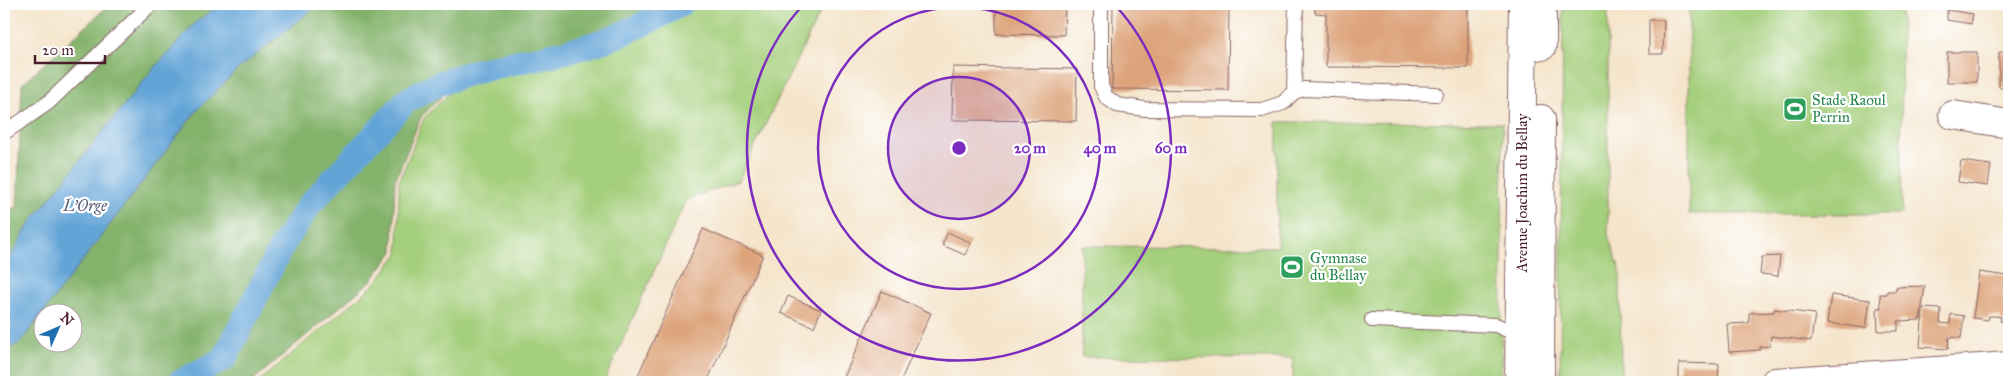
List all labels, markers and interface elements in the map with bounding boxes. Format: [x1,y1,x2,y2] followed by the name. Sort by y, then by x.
[35,32,105,64] scale bar
[42,41,74,59] text: 20 m
[1812,91,1887,126] place label: Stade Raoul Perrin
[1782,96,1808,122] sports icon: Stade Raoul Perrin
[1513,113,1532,273] street label: Avenue Joachim du Bellay
[950,139,968,157] centre of rings
[1014,139,1046,157] text: 20 m
[1084,139,1117,158] text: 40 m
[1155,139,1188,157] text: 60 m
[62,196,108,215] water label: L'Orge
[1310,249,1367,284] place label: Gymnase du Bellay
[1279,254,1305,280] sports icon: Gymnase du Bellay
[32,304,82,354] north arrow
[57,309,77,329] text: N

